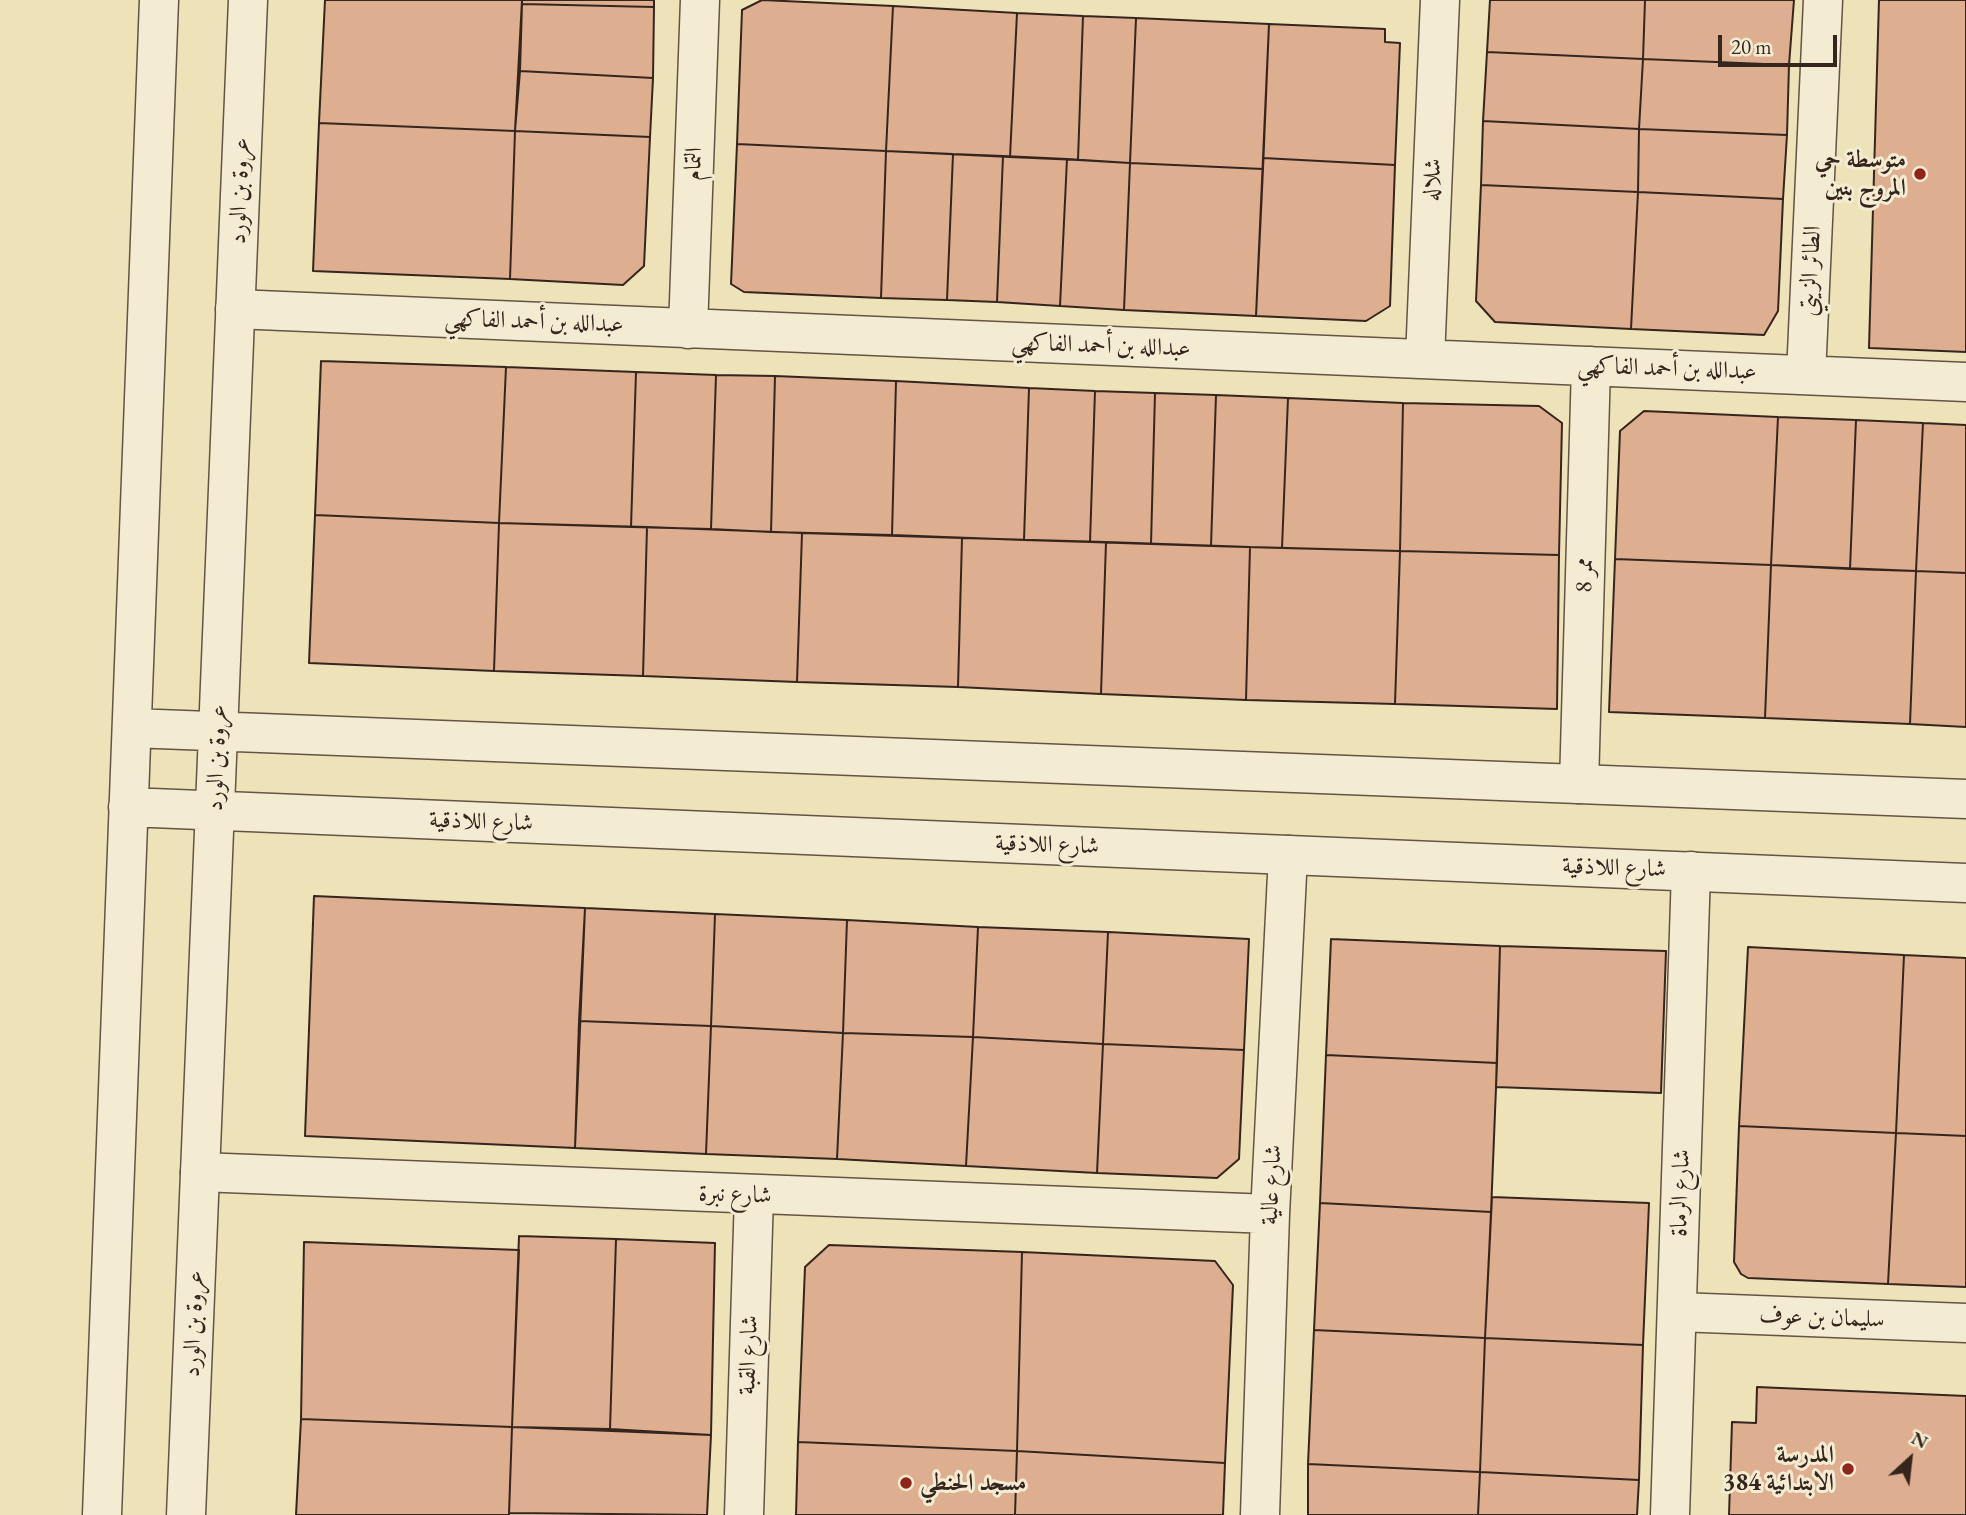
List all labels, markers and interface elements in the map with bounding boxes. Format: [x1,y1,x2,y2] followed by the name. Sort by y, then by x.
[1721,21,1840,65] scale bar
[1731,33,1772,60] text: 20 m
[224,137,256,245] street label: عروة بن الورد
[1815,146,1906,202] place label: متوسطة حي المروج بنين
[679,147,709,181] street label: التمام
[1418,158,1448,202] street label: شلاله
[1912,166,1928,182] marker: متوسطة حي المروج بنين
[1794,225,1828,317] street label: الطائر الزيتي
[444,304,624,340] street label: عبدالله بن أحمد الفاكهي
[1011,328,1191,364] street label: عبدالله بن أحمد الفاكهي
[1577,351,1757,387] street label: عبدالله بن أحمد الفاكهي
[1570,557,1600,593] street label: ممر 8
[201,704,233,812] street label: عروة بن الورد
[428,806,534,838] street label: شارع اللاذقية
[994,829,1100,861] street label: شارع اللاذقية
[1561,852,1667,884] street label: شارع اللاذقية
[1256,1144,1288,1226] street label: شارع عالية
[1665,1149,1697,1237] street label: شارع الرماة
[698,1179,772,1211] street label: شارع نبرة
[178,1270,210,1378] street label: عروة بن الورد
[1759,1301,1885,1335] street label: سليمان بن عوف
[733,1315,765,1395] street label: شارع القبة
[1875,1424,1945,1494] north arrow
[1907,1425,1932,1454] text: N
[1723,1441,1834,1497] place label: المدرسة الابتدائية 384
[1840,1461,1856,1477] marker: المدرسة الابتدائية 384
[920,1469,1026,1497] place label: مسجد الحنطي
[898,1475,914,1491] marker: مسجد الحنطي

